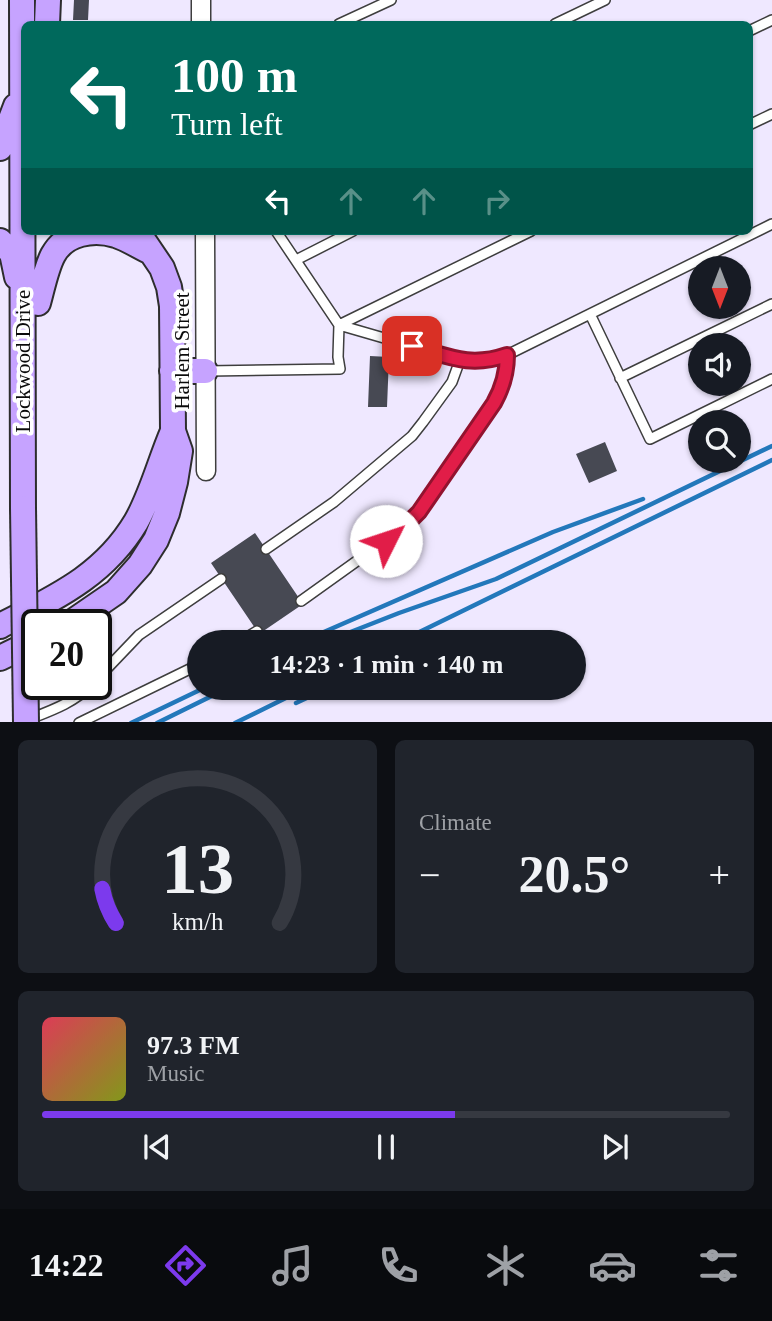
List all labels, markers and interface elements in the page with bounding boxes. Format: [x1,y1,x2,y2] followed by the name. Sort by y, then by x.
[171,48,298,103] text: 100 m
[56,49,147,140] icon: left
[171,106,283,142] text: Turn left
[259,182,297,220] icon: left
[332,182,370,220] icon: ahead
[405,182,443,220] icon: ahead
[478,182,516,220] icon: right
[688,256,751,318] north arrow
[688,256,751,473] map controls
[11,290,35,432] street label: Lockwood Drive
[170,292,194,410] street label: Harlem Street
[382,316,442,376] pin
[393,327,431,365] icon: arrive
[688,333,751,396] button: sound
[688,410,751,473] button: search
[349,504,423,578] position arrow
[21,609,112,700] speed limit sign: 20
[270,650,504,679] text: 14:23 · 1 min · 140 m
[419,810,492,835] text: Climate
[161,828,234,909] text: 13
[519,846,630,903] text: 20.5°
[419,854,440,896] text: −
[709,854,730,896] text: +
[172,907,224,934] text: km/h
[147,1031,239,1060] text: 97.3 FM
[147,1061,205,1086] text: Music
[138,1128,176,1166] icon: previous
[367,1128,405,1166] icon: pause
[596,1128,634,1166] icon: next
[161,1241,210,1290] icon: directions
[268,1241,317,1290] icon: music
[374,1241,423,1290] icon: phone
[481,1241,530,1290] icon: climate
[588,1241,637,1290] icon: car
[694,1241,743,1290] icon: filters
[29,1247,103,1283] text: 14:22

